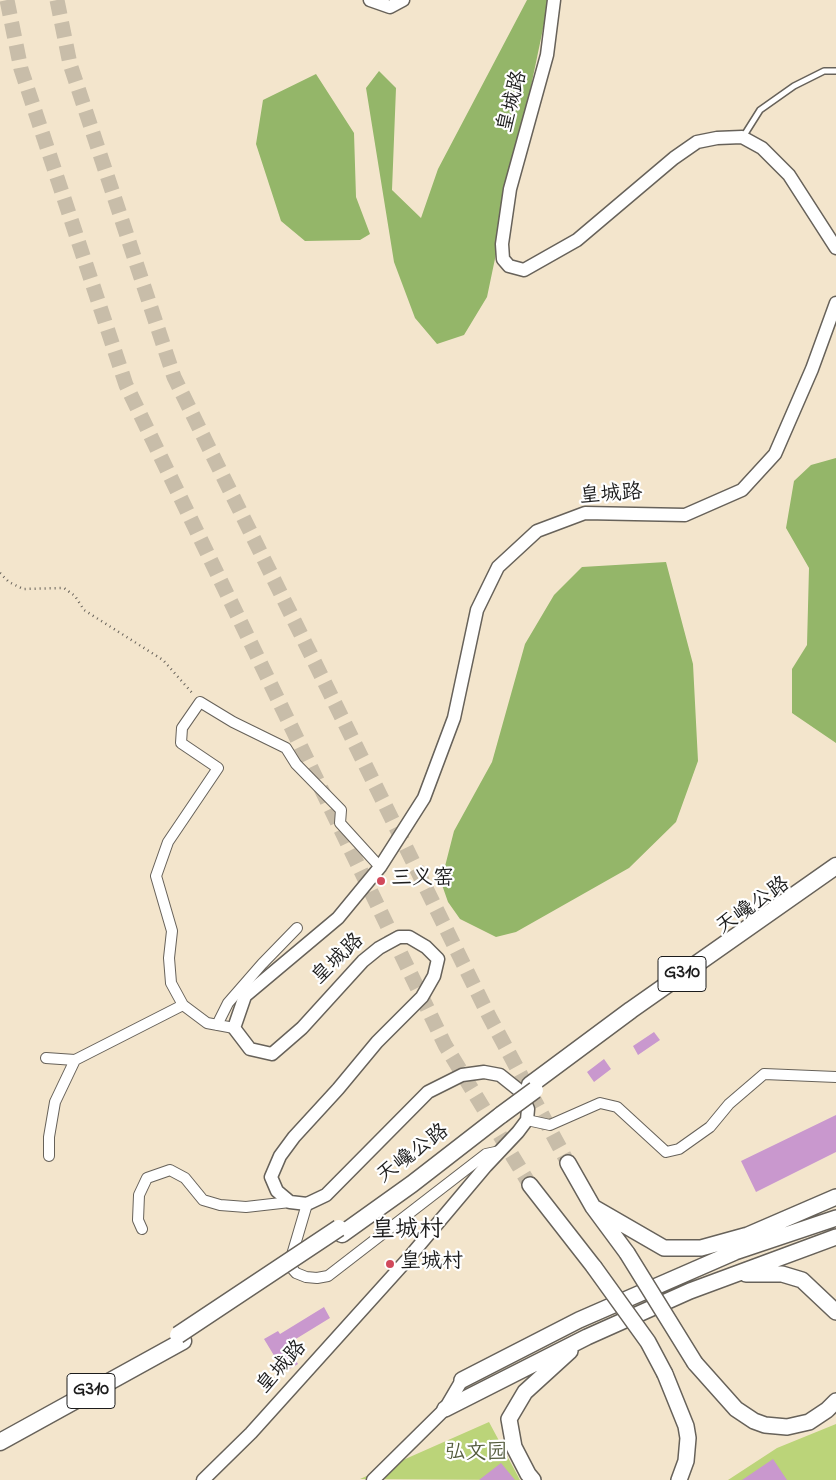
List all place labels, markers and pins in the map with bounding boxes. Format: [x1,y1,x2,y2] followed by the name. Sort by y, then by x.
[391,868,454,894] place label: 三义窑
[375,875,387,887] marker: 三义窑
[400,1251,463,1277] place label: 皇城村
[384,1258,396,1270] marker: 皇城村

